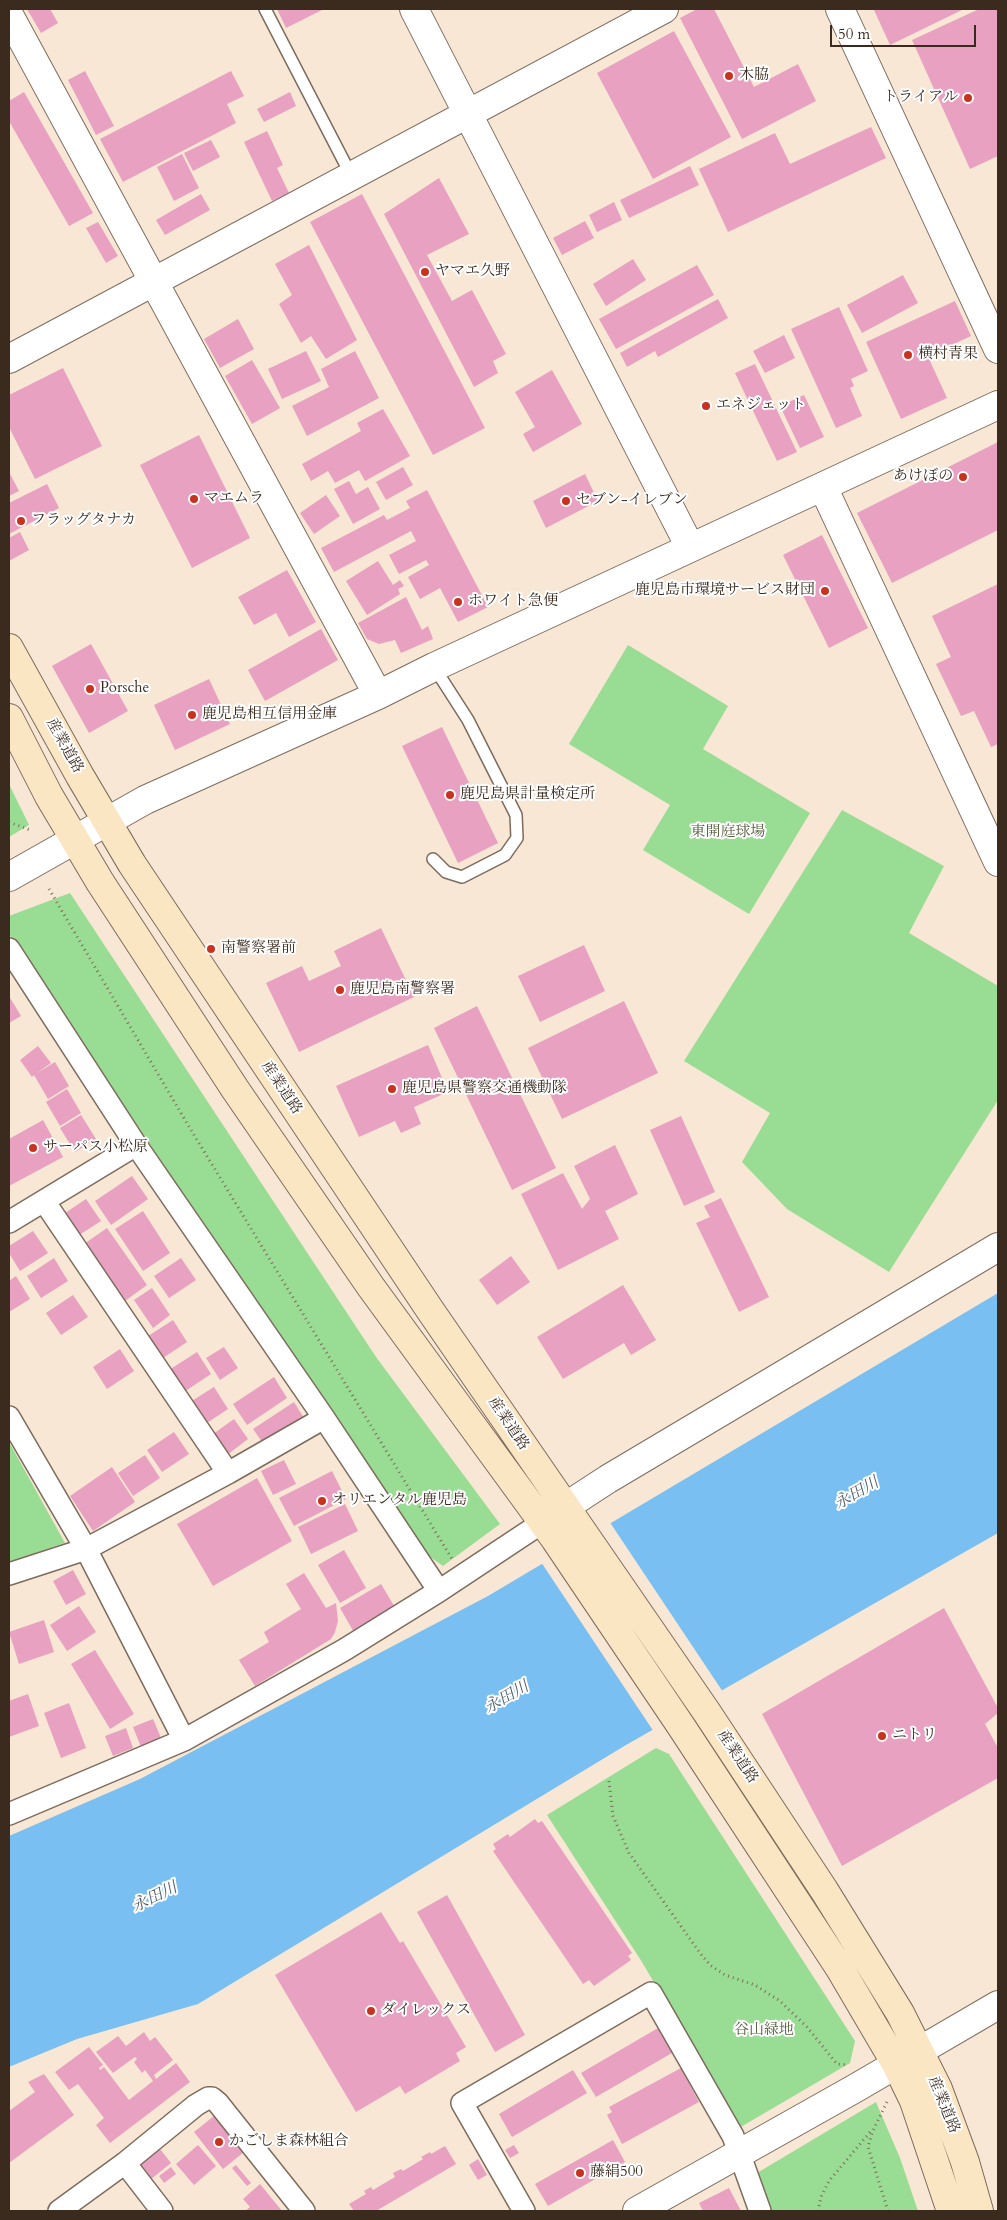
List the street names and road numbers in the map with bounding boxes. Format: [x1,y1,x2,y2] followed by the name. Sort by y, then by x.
[42,715,86,777] street label: 産業道路
[257,1058,305,1118] street label: 産業道路
[484,1394,532,1454] street label: 産業道路
[713,1727,761,1787] street label: 産業道路
[923,2074,963,2136] street label: 産業道路

